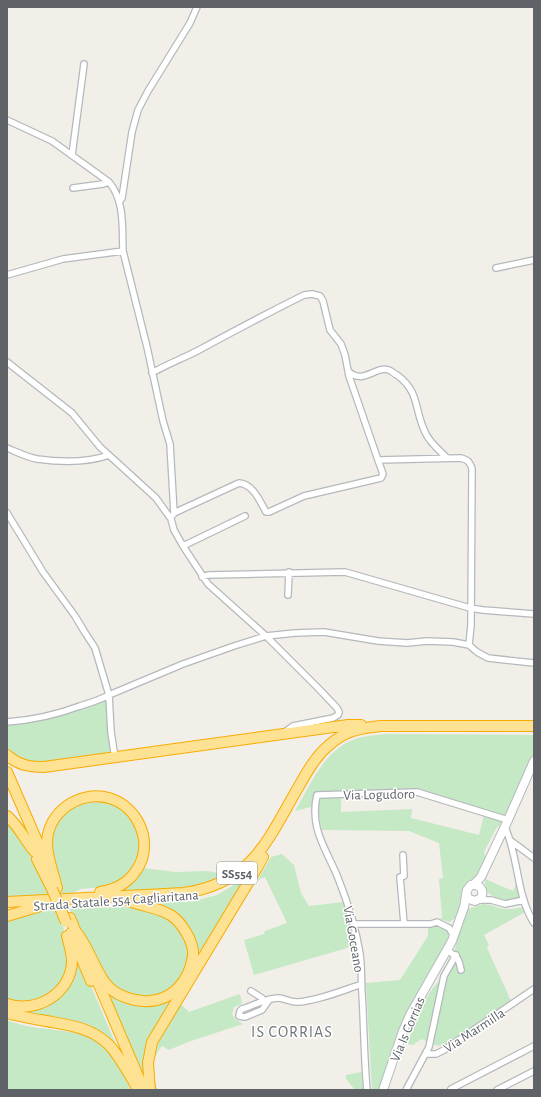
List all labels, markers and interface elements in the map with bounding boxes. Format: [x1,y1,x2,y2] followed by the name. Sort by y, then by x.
[343,787,415,803] street label: Via Logudoro
[217,862,257,884] road number: SS554
[33,888,200,914] street label: Strada Statale 554 Cagliaritana
[340,905,366,974] street label: Via Goceano
[388,995,428,1064] street label: Via Is Corrias
[441,1006,508,1056] street label: Via Marmilla
[251,1024,333,1040] district label: IS CORRIAS

